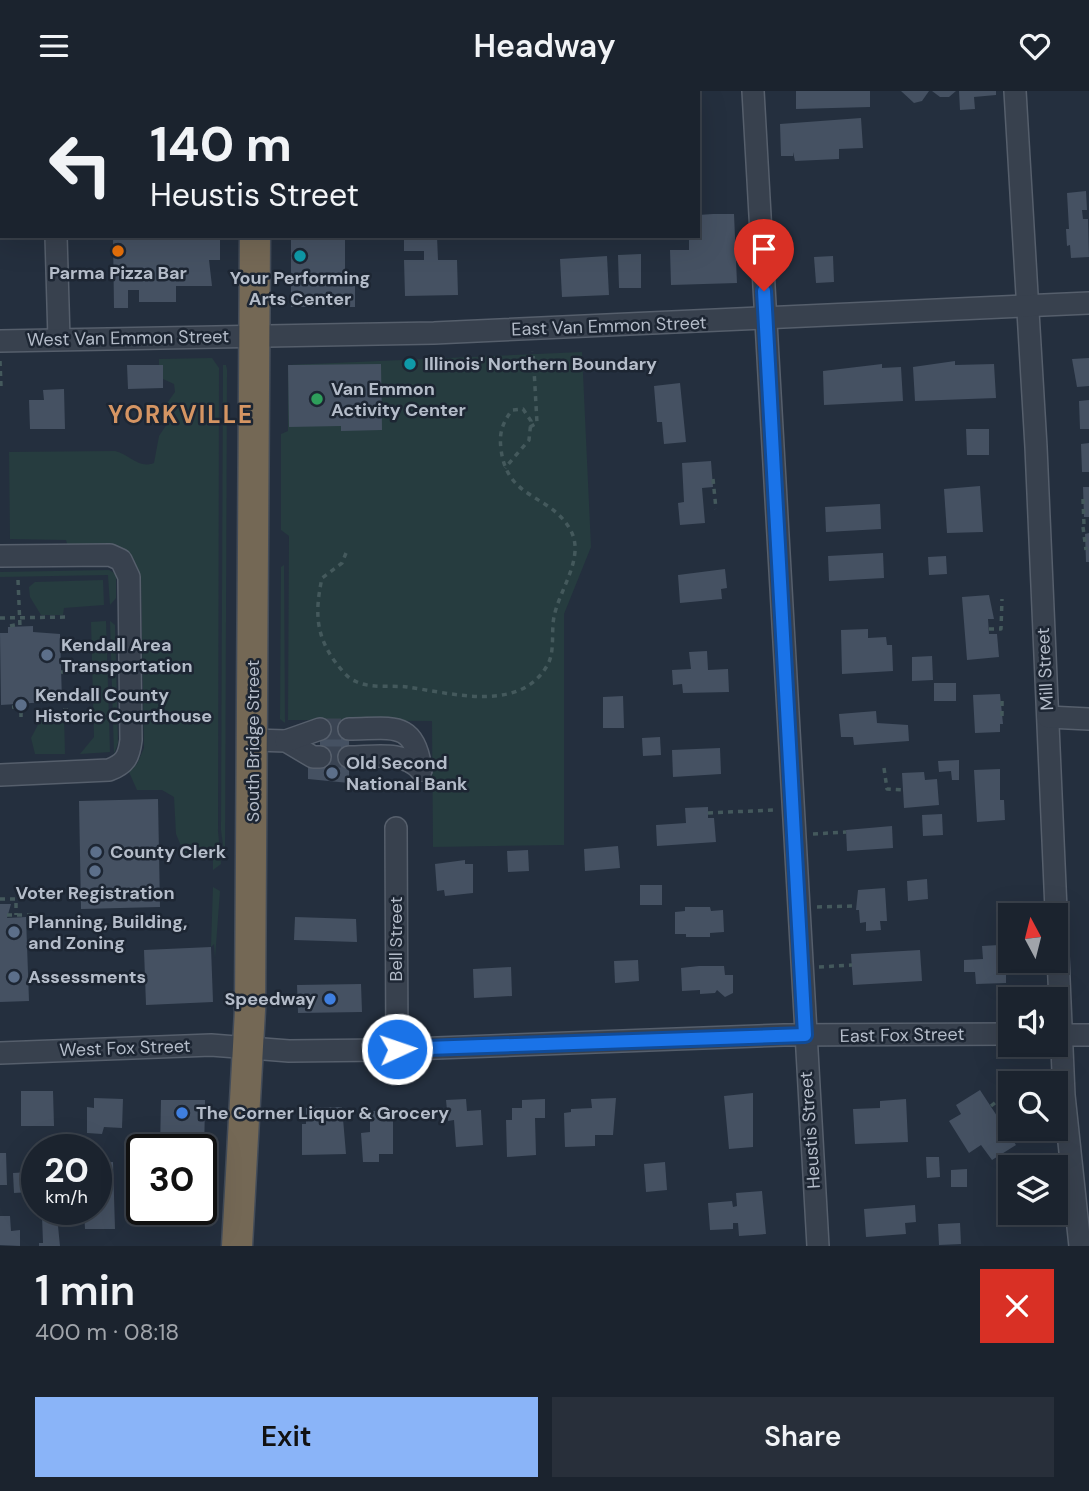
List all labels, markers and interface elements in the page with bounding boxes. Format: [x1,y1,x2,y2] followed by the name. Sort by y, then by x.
[473,25,616,67] text: Headway
[35,27,73,65] icon: menu
[1016,27,1054,65] icon: heart
[150,112,292,176] text: 140 m
[35,119,126,210] icon: left
[150,174,359,216] text: Heustis Street
[734,219,794,291] pin
[745,230,783,268] icon: arrive
[110,243,126,259] marker: Parma Pizza Bar
[292,248,308,264] marker: Your Performing Arts Center
[49,261,187,285] place label: Parma Pizza Bar
[230,266,370,311] place label: Your Performing Arts Center
[511,311,707,341] street label: East Van Emmon Street
[27,324,229,352] street label: West Van Emmon Street
[424,352,657,376] place label: Illinois' Northern Boundary
[402,356,418,372] marker: Illinois' Northern Boundary
[331,377,466,422] place label: Van Emmon Activity Center
[309,391,325,407] marker: Van Emmon Activity Center
[108,399,254,430] district label: YORKVILLE
[1031,627,1059,711] street label: Mill Street
[61,633,193,678] place label: Kendall Area Transportation
[39,647,55,663] marker: Kendall Area Transportation
[241,660,265,822] street label: South Bridge Street
[35,683,212,728] place label: Kendall County Historic Courthouse
[13,697,29,713] marker: Kendall County Historic Courthouse
[346,751,468,796] place label: Old Second National Bank
[324,765,340,781] marker: Old Second National Bank
[110,840,227,864] place label: County Clerk
[88,844,104,860] marker: County Clerk
[87,863,103,879] marker: Voter Registration
[15,881,175,905] place label: Voter Registration
[384,897,408,981] street label: Bell Street
[998,903,1068,973] north arrow
[998,903,1068,1225] map controls
[28,910,187,955] place label: Planning, Building, and Zoning
[6,924,22,940] marker: Planning, Building, and Zoning
[28,965,146,989] place label: Assessments
[6,969,22,985] marker: Assessments
[224,987,316,1011] place label: Speedway
[998,987,1068,1057] button: sound
[322,991,338,1007] marker: Speedway
[360,1012,434,1086] position arrow
[839,1022,965,1048] street label: East Fox Street
[59,1034,191,1062] street label: West Fox Street
[794,1070,826,1190] street label: Heustis Street
[998,1071,1068,1141] button: search
[196,1101,449,1125] place label: The Corner Liquor & Grocery
[174,1105,190,1121] marker: The Corner Liquor & Grocery
[126,1134,217,1225] speed limit sign: 30
[44,1147,89,1193] text: 20
[998,1155,1068,1225] button: layers
[45,1185,88,1209] text: km/h
[35,1263,135,1318] text: 1 min
[980,1269,1054,1343] button: close
[35,1317,179,1347] text: 400 m · 08:18
[35,1397,538,1477] button: Exit
[552,1397,1054,1477] button: Share

